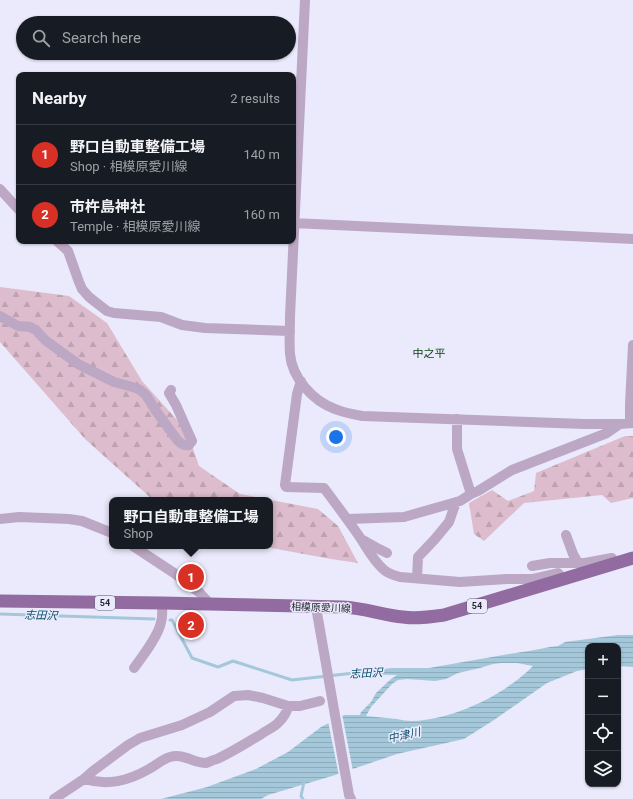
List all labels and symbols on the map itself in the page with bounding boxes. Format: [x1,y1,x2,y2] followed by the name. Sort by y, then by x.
[413,347,446,360] district label: 中之平
[326,427,346,447] your location
[178,562,204,592] pin: 1
[95,596,115,610] road number: 54
[467,599,487,613] road number: 54
[291,601,351,614] street label: 相模原愛川線
[24,608,60,623] water label: 志田沢
[178,610,204,640] pin: 2
[349,666,385,681] water label: 志田沢
[387,725,423,746] water label: 中津川

